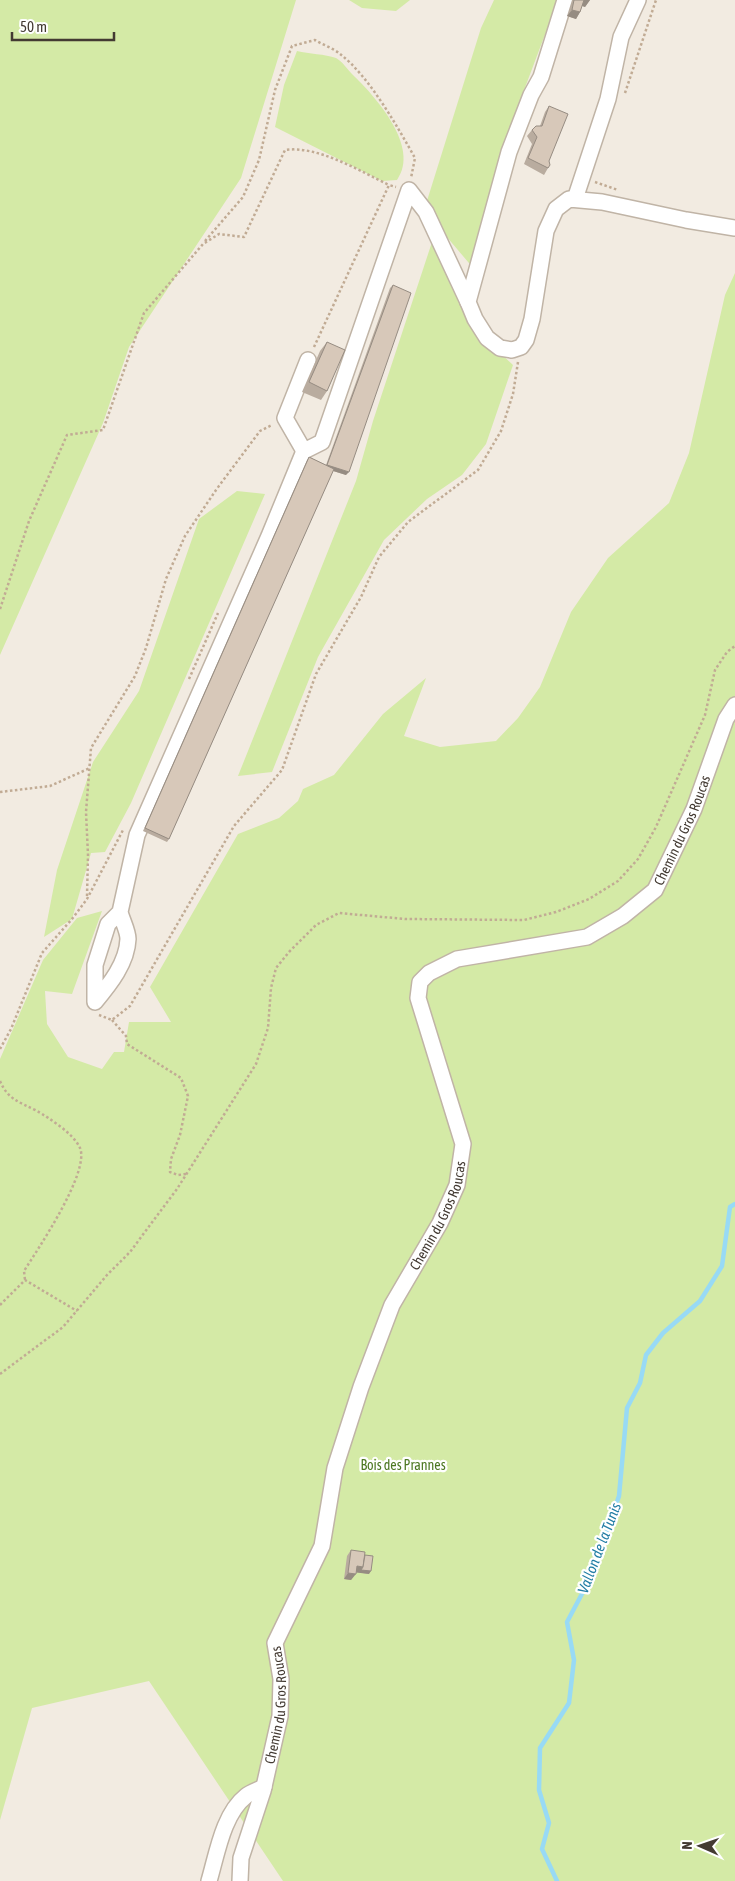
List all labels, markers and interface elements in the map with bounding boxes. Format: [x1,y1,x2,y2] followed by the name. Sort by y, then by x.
[12,10,115,42] scale bar
[20,18,47,35] text: 50 m
[650,773,713,888] street label: Chemin du Gros Roucas
[406,1160,468,1273] street label: Chemin du Gros Roucas
[360,1457,446,1473] park label: Bois des Prannes
[574,1500,624,1596] water label: Vallon de la Tunis
[261,1645,289,1765] street label: Chemin du Gros Roucas
[675,1821,725,1871] north arrow
[679,1841,695,1850] text: N

